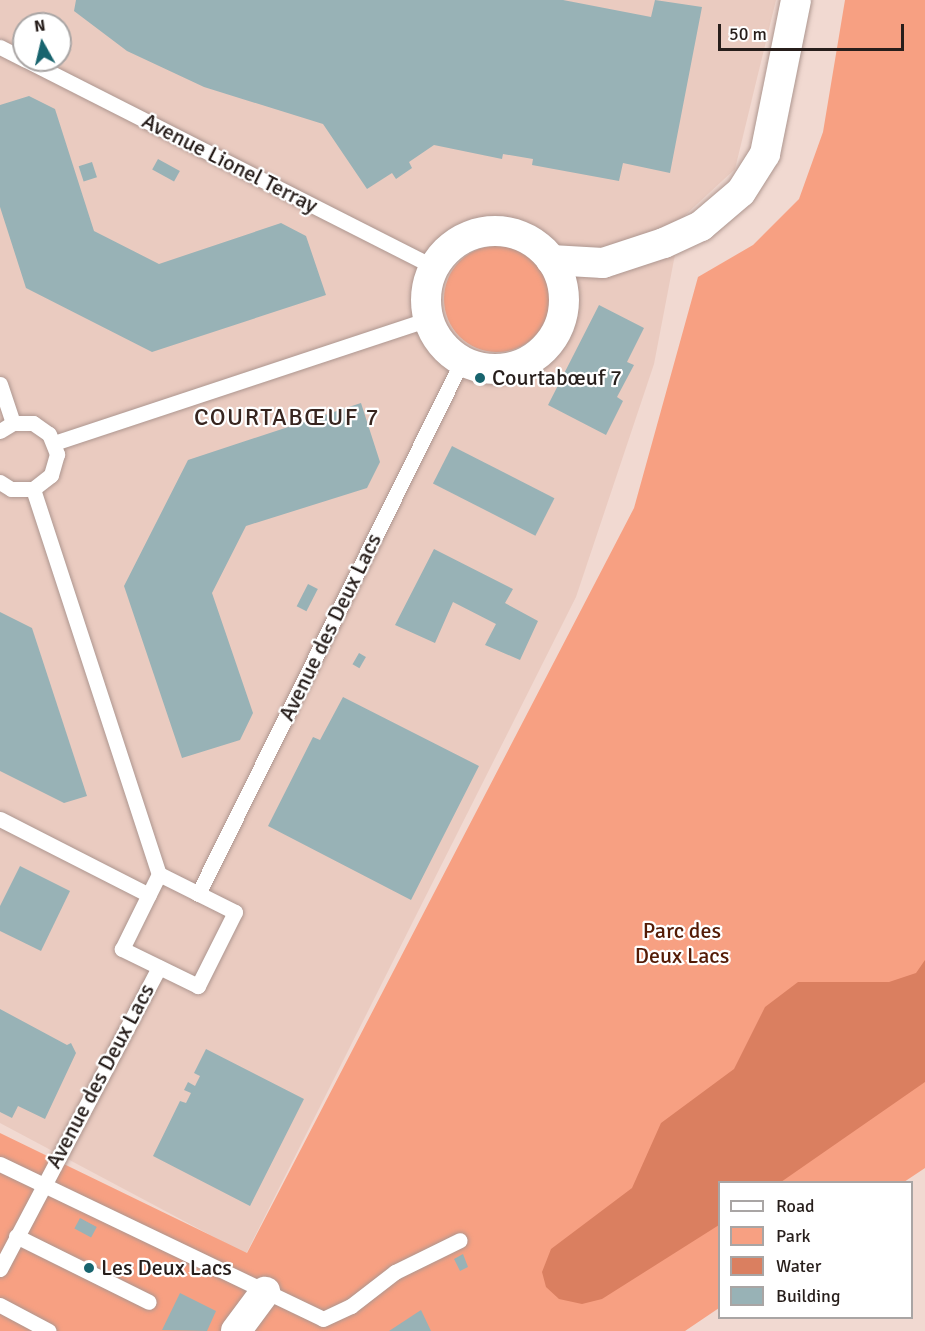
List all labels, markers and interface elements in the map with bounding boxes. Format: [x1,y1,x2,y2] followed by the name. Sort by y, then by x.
[12,12,72,72] north arrow
[721,12,907,50] scale bar
[33,15,47,37] text: N
[729,23,767,45] text: 50 m
[138,107,322,219] street label: Avenue Lionel Terray
[492,365,622,391] place label: Courtabœuf 7
[473,371,487,385] marker: Courtabœuf 7
[194,404,380,432] district label: COURTABŒUF 7
[273,529,387,725] street label: Avenue des Deux Lacs
[635,917,729,968] park label: Parc des Deux Lacs
[40,979,160,1173] street label: Avenue des Deux Lacs
[718,1181,913,1319] legend
[776,1195,815,1217] text: Road
[776,1225,811,1247] text: Park
[101,1255,232,1281] place label: Les Deux Lacs
[776,1255,821,1277] text: Water
[82,1261,96,1275] marker: Les Deux Lacs
[776,1285,840,1307] text: Building

